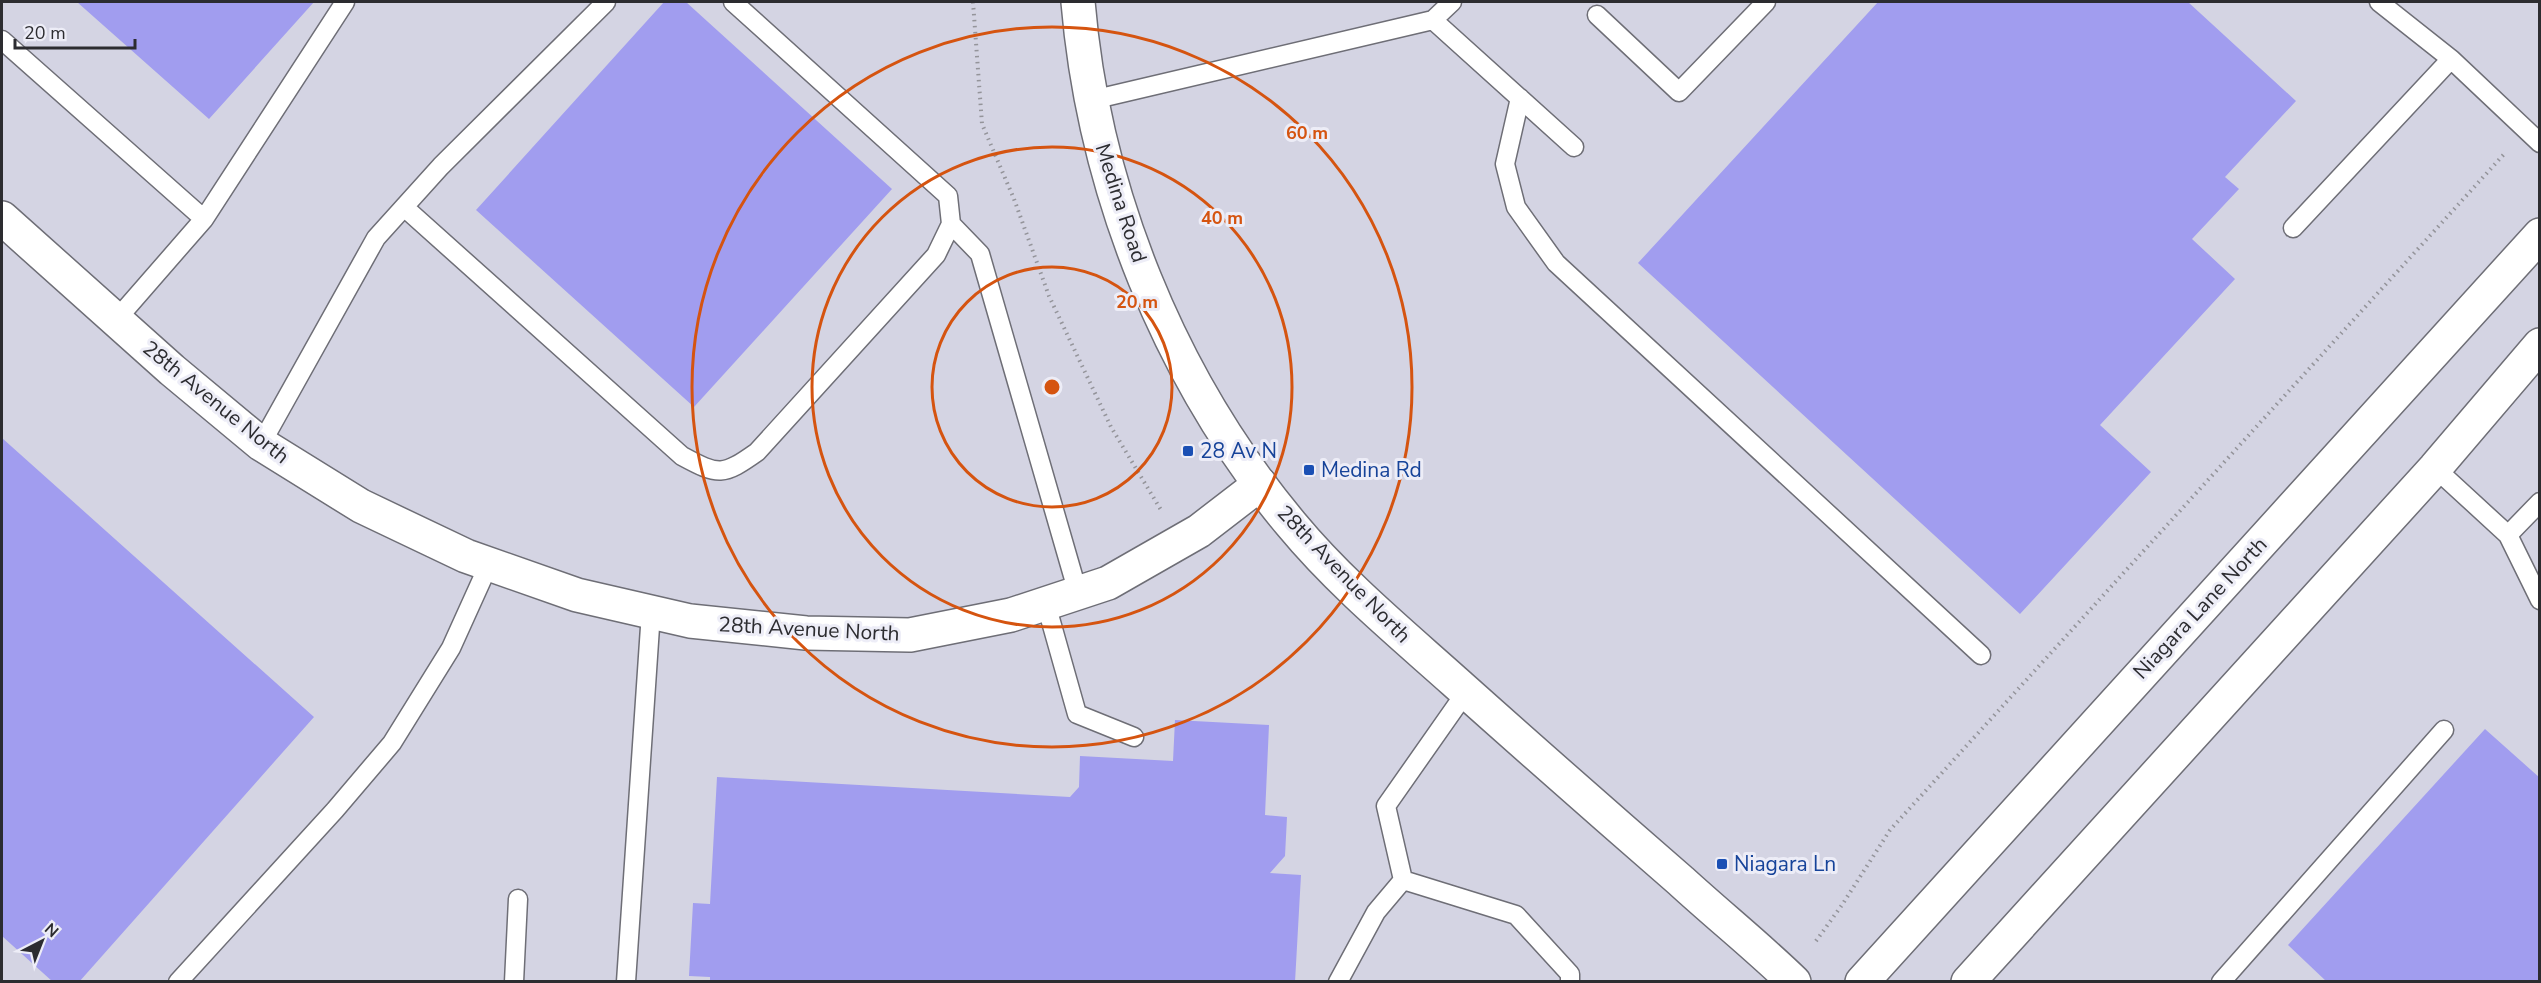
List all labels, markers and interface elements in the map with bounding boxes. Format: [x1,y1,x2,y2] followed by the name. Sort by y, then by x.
[15,12,135,50] scale bar
[24,21,66,45] text: 20 m
[1286,121,1328,145] text: 60 m
[1089,140,1153,266] street label: Medina Road
[1201,206,1243,230] text: 40 m
[1116,290,1158,314] text: 20 m
[137,334,295,470] street label: 28th Avenue North
[1042,377,1062,397] centre of rings
[1200,437,1277,465] place label: 28 Av N
[1181,444,1195,458] marker: 28 Av N
[1321,456,1422,484] place label: Medina Rd
[1302,463,1316,477] marker: Medina Rd
[1271,499,1417,649] street label: 28th Avenue North
[2127,531,2273,685] street label: Niagara Lane North
[718,610,900,648] street label: 28th Avenue North
[1734,850,1836,878] place label: Niagara Ln
[1715,857,1729,871] marker: Niagara Ln
[12,911,72,971] north arrow
[40,918,63,943] text: N

